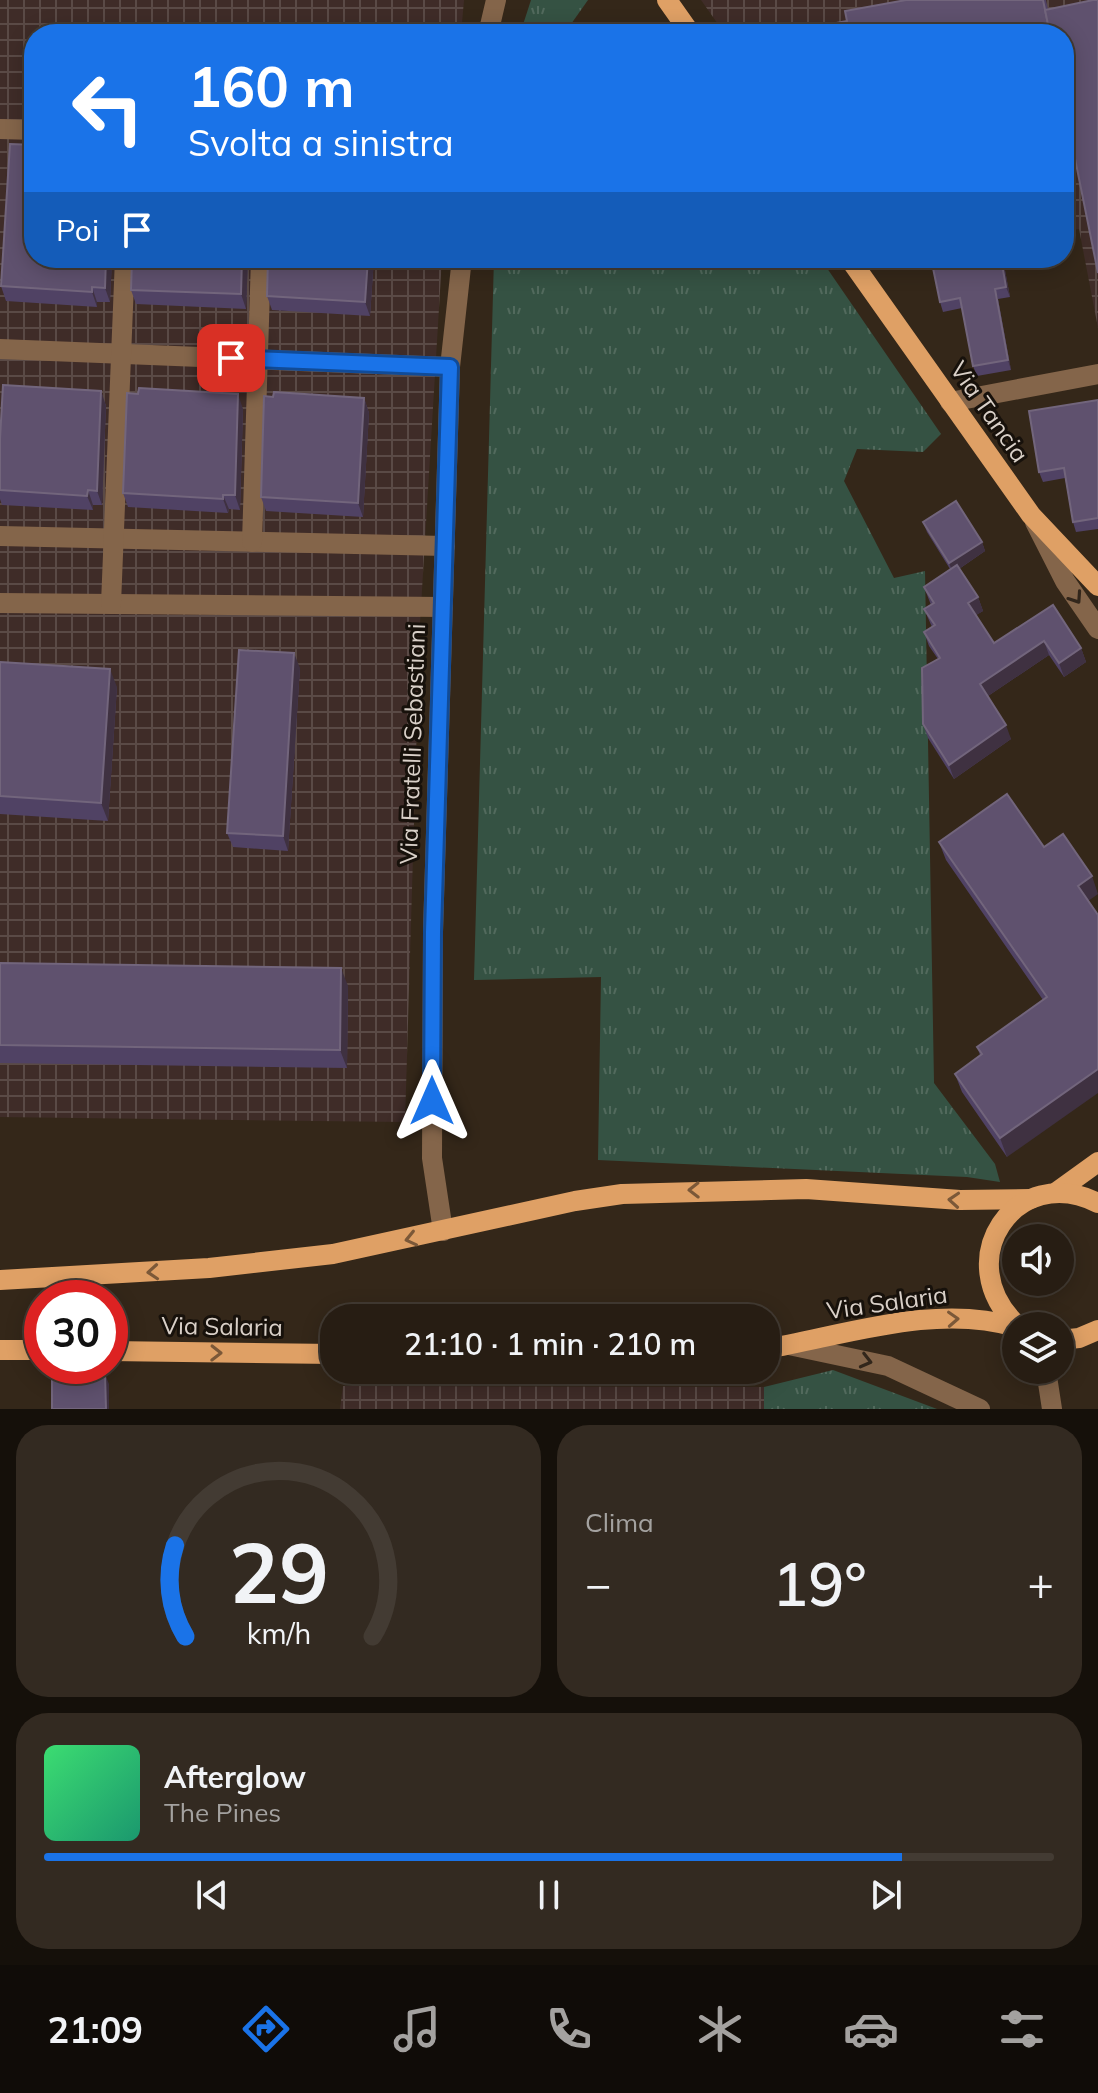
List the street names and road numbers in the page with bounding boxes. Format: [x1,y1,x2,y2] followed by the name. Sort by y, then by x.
[944,355,1035,468] street label: Via Tancia
[393,623,431,865] street label: Via Fratelli Sebastiani
[825,1279,949,1325] street label: Via Salaria
[161,1310,283,1342] street label: Via Salaria

